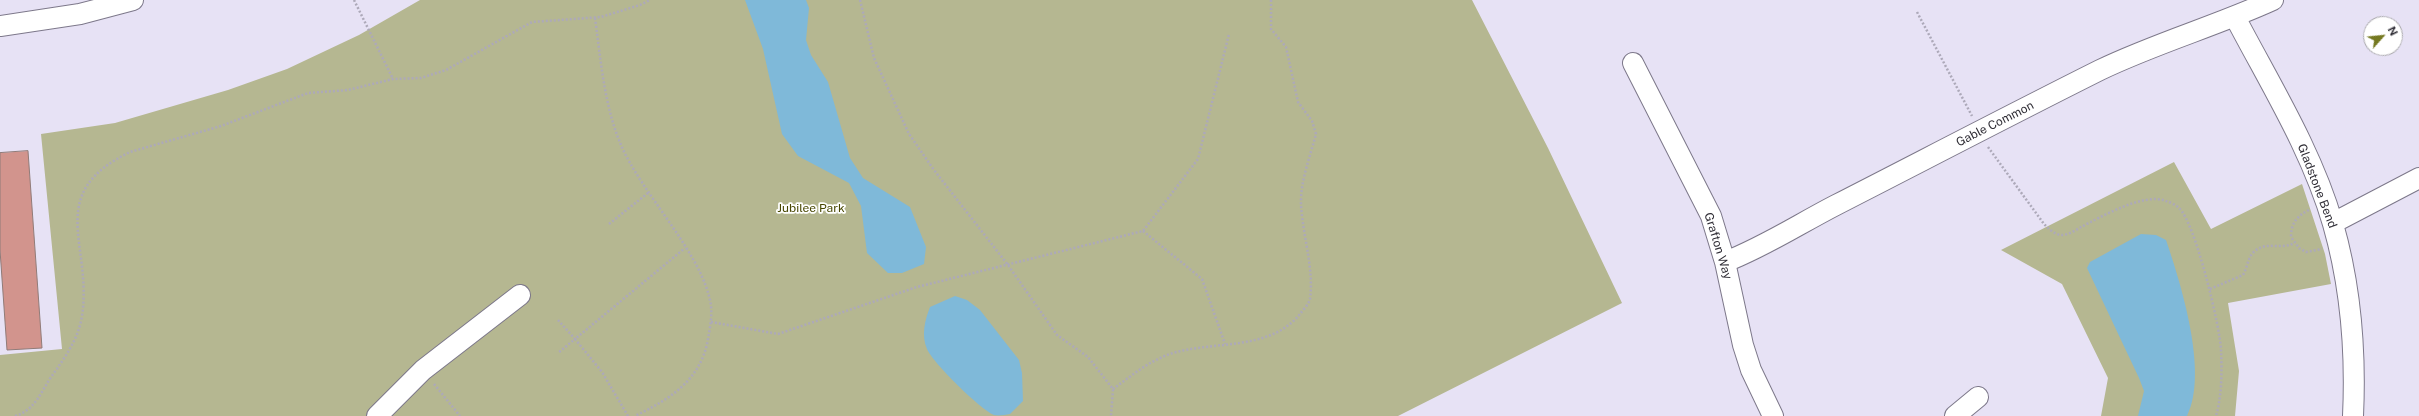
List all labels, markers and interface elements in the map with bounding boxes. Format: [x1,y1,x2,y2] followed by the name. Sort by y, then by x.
[2363,16,2403,56] north arrow
[2385,24,2400,38] text: N
[1954,98,2036,150] street label: Gable Common
[2294,142,2340,230] street label: Gladstone Bend
[777,201,845,215] park label: Jubilee Park
[1701,211,1735,281] street label: Grafton Way

